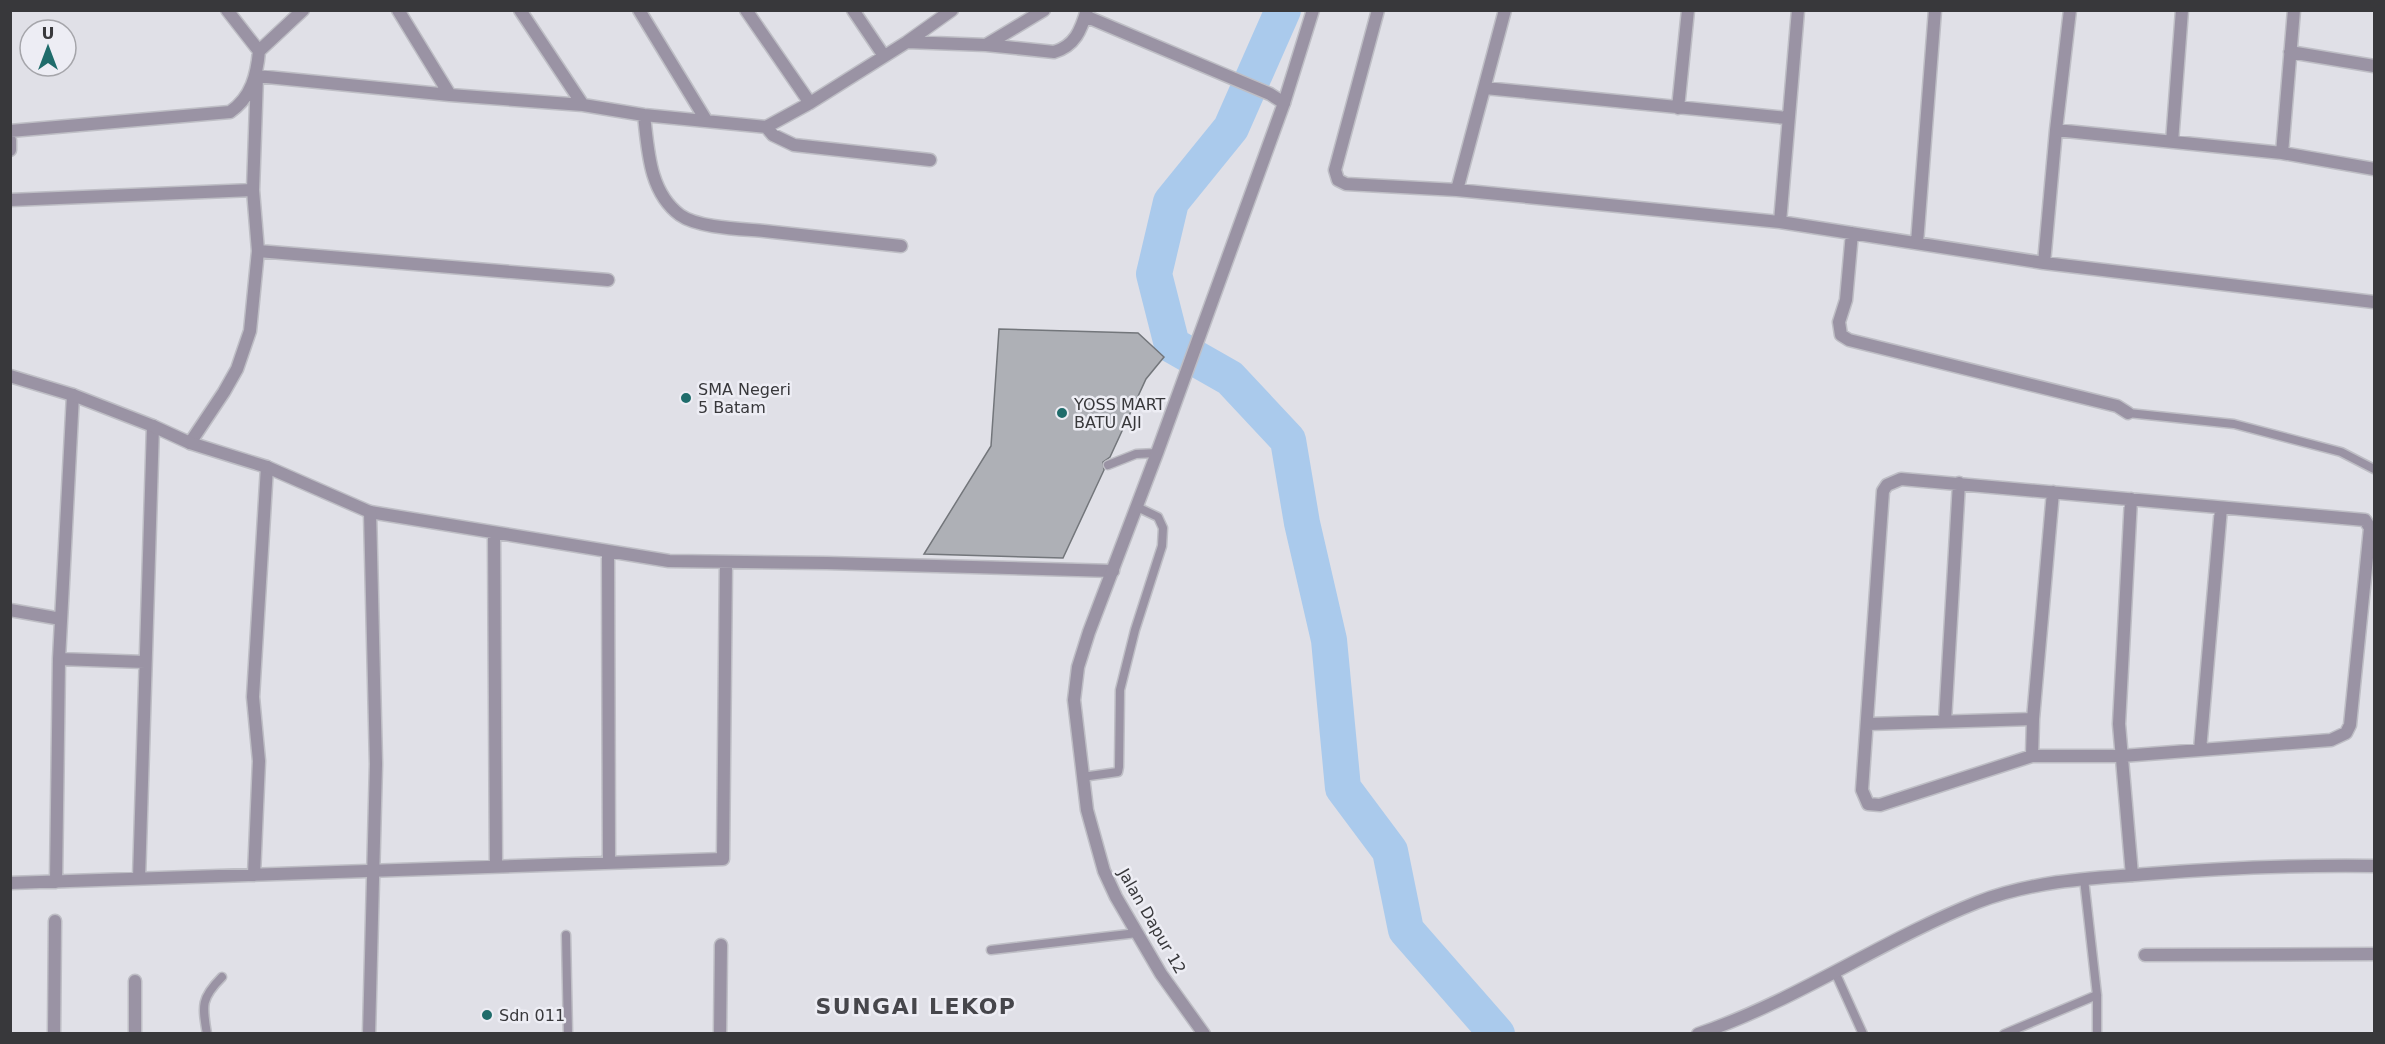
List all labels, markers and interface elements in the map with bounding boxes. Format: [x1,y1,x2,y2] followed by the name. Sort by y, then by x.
[18,18,78,78] north arrow
[42,24,55,43] text: U
[698,380,791,417] place label: SMA Negeri 5 Batam
[679,391,693,405] marker: SMA Negeri 5 Batam
[1073,395,1166,432] place label: YOSS MART BATU AJI
[1055,406,1069,420] marker: YOSS MART BATU AJI
[1114,864,1190,977] street label: Jalan Dapur 12
[816,994,1016,1019] district label: SUNGAI LEKOP
[499,1006,565,1025] place label: Sdn 011
[480,1008,494,1022] marker: Sdn 011

